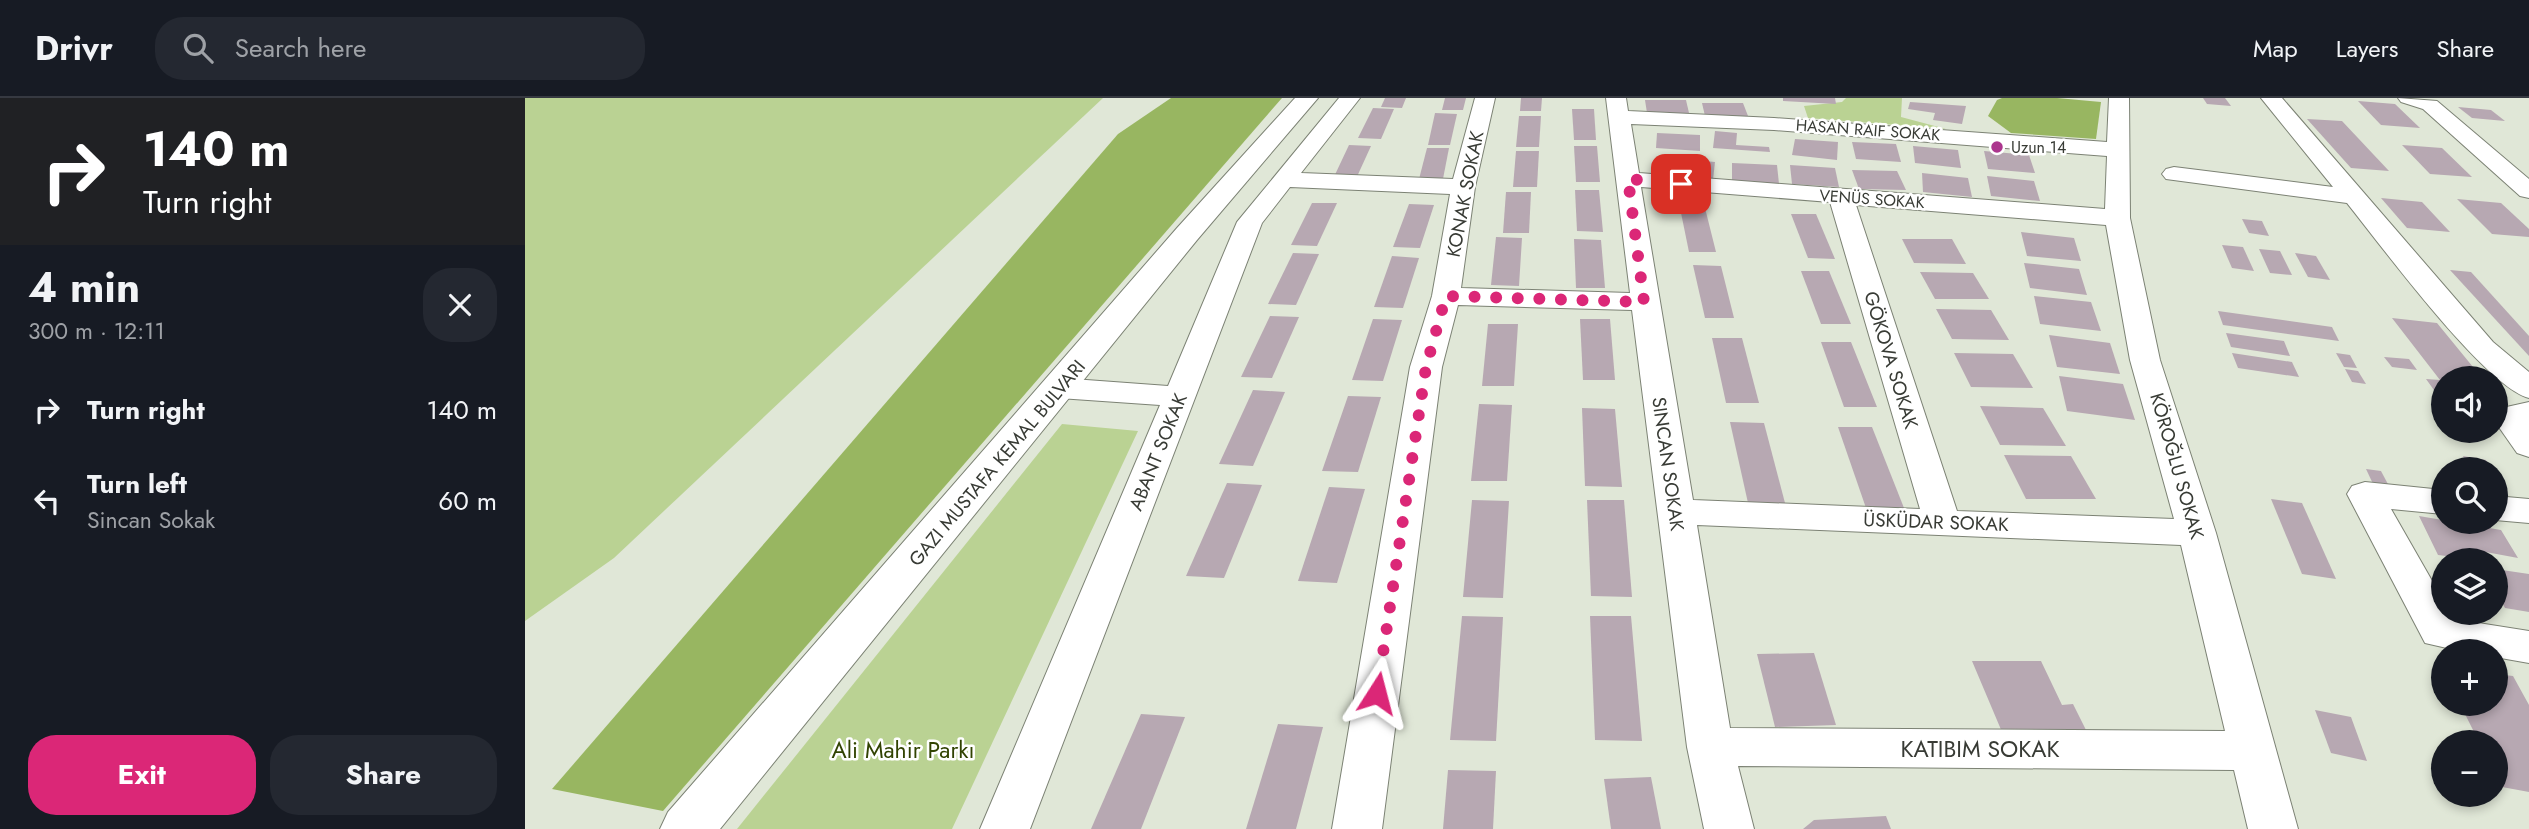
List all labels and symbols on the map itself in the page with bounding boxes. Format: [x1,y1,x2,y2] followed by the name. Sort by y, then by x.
[1795,113,1941,147] street label: HASAN RAIF SOKAK
[1440,128,1491,259] street label: KONAK SOKAK
[2011,136,2066,159] place label: Uzun 14
[1989,139,2005,155] marker: Uzun 14
[1651,154,1711,214] pin
[1819,184,1925,214] street label: VENÜS SOKAK
[1857,288,1925,432] street label: GÖKOVA SOKAK
[902,354,1092,572] street label: GAZI MUSTAFA KEMAL BULVARI
[1122,389,1194,515] street label: ABANT SOKAK
[2143,390,2211,542] street label: KÖROĞLU SOKAK
[1645,395,1691,533] street label: SINCAN SOKAK
[1863,506,2009,538] street label: ÜSKÜDAR SOKAK
[1340,656,1414,730] position arrow
[1901,732,2059,766] street label: KATIBIM SOKAK
[832,733,974,767] park label: Ali Mahir Parkı

